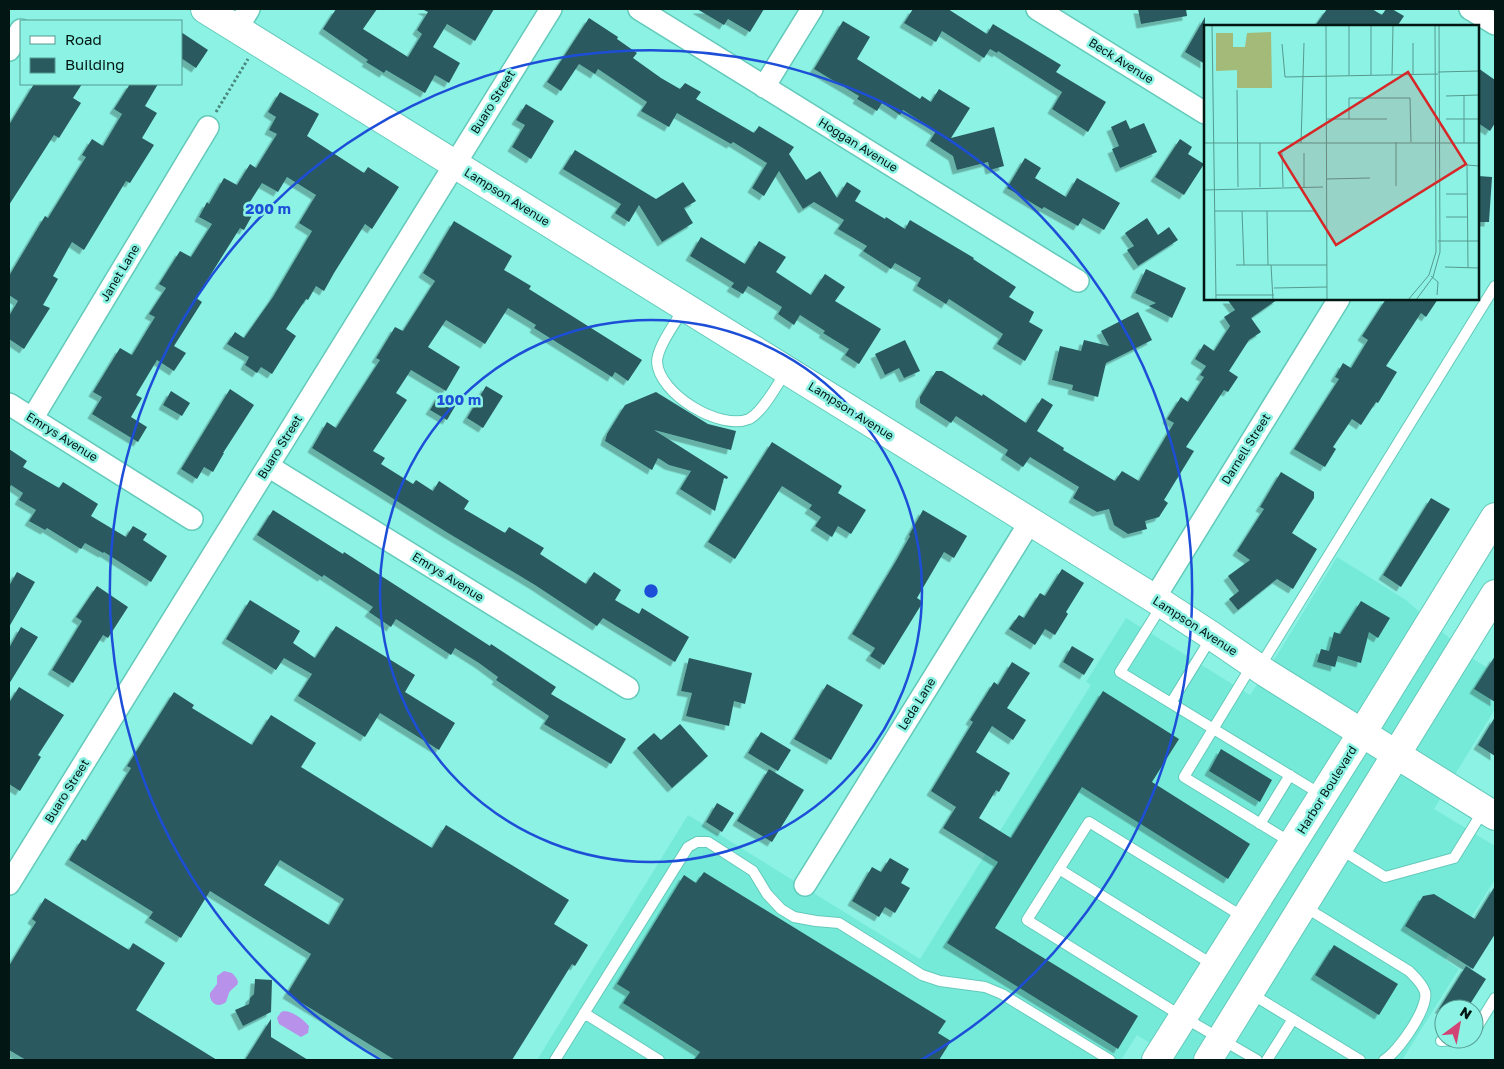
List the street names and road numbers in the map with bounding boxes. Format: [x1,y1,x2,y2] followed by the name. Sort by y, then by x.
[1086,35,1157,86] street label: Beck Avenue
[467,67,518,136] street label: Buaro Street
[816,114,901,175] street label: Hoggan Avenue
[462,164,553,229] street label: Lampson Avenue
[97,242,142,304] street label: Janet Lane
[806,378,897,443] street label: Lampson Avenue
[24,409,101,465] street label: Emrys Avenue
[1218,411,1273,487] street label: Darnell Street
[254,412,305,481] street label: Buaro Street
[410,549,487,605] street label: Emrys Avenue
[1150,593,1240,659] street label: Lampson Avenue
[895,675,939,733] street label: Leda Lane
[1293,743,1360,836] street label: Harbor Boulevard
[41,756,92,825] street label: Buaro Street

